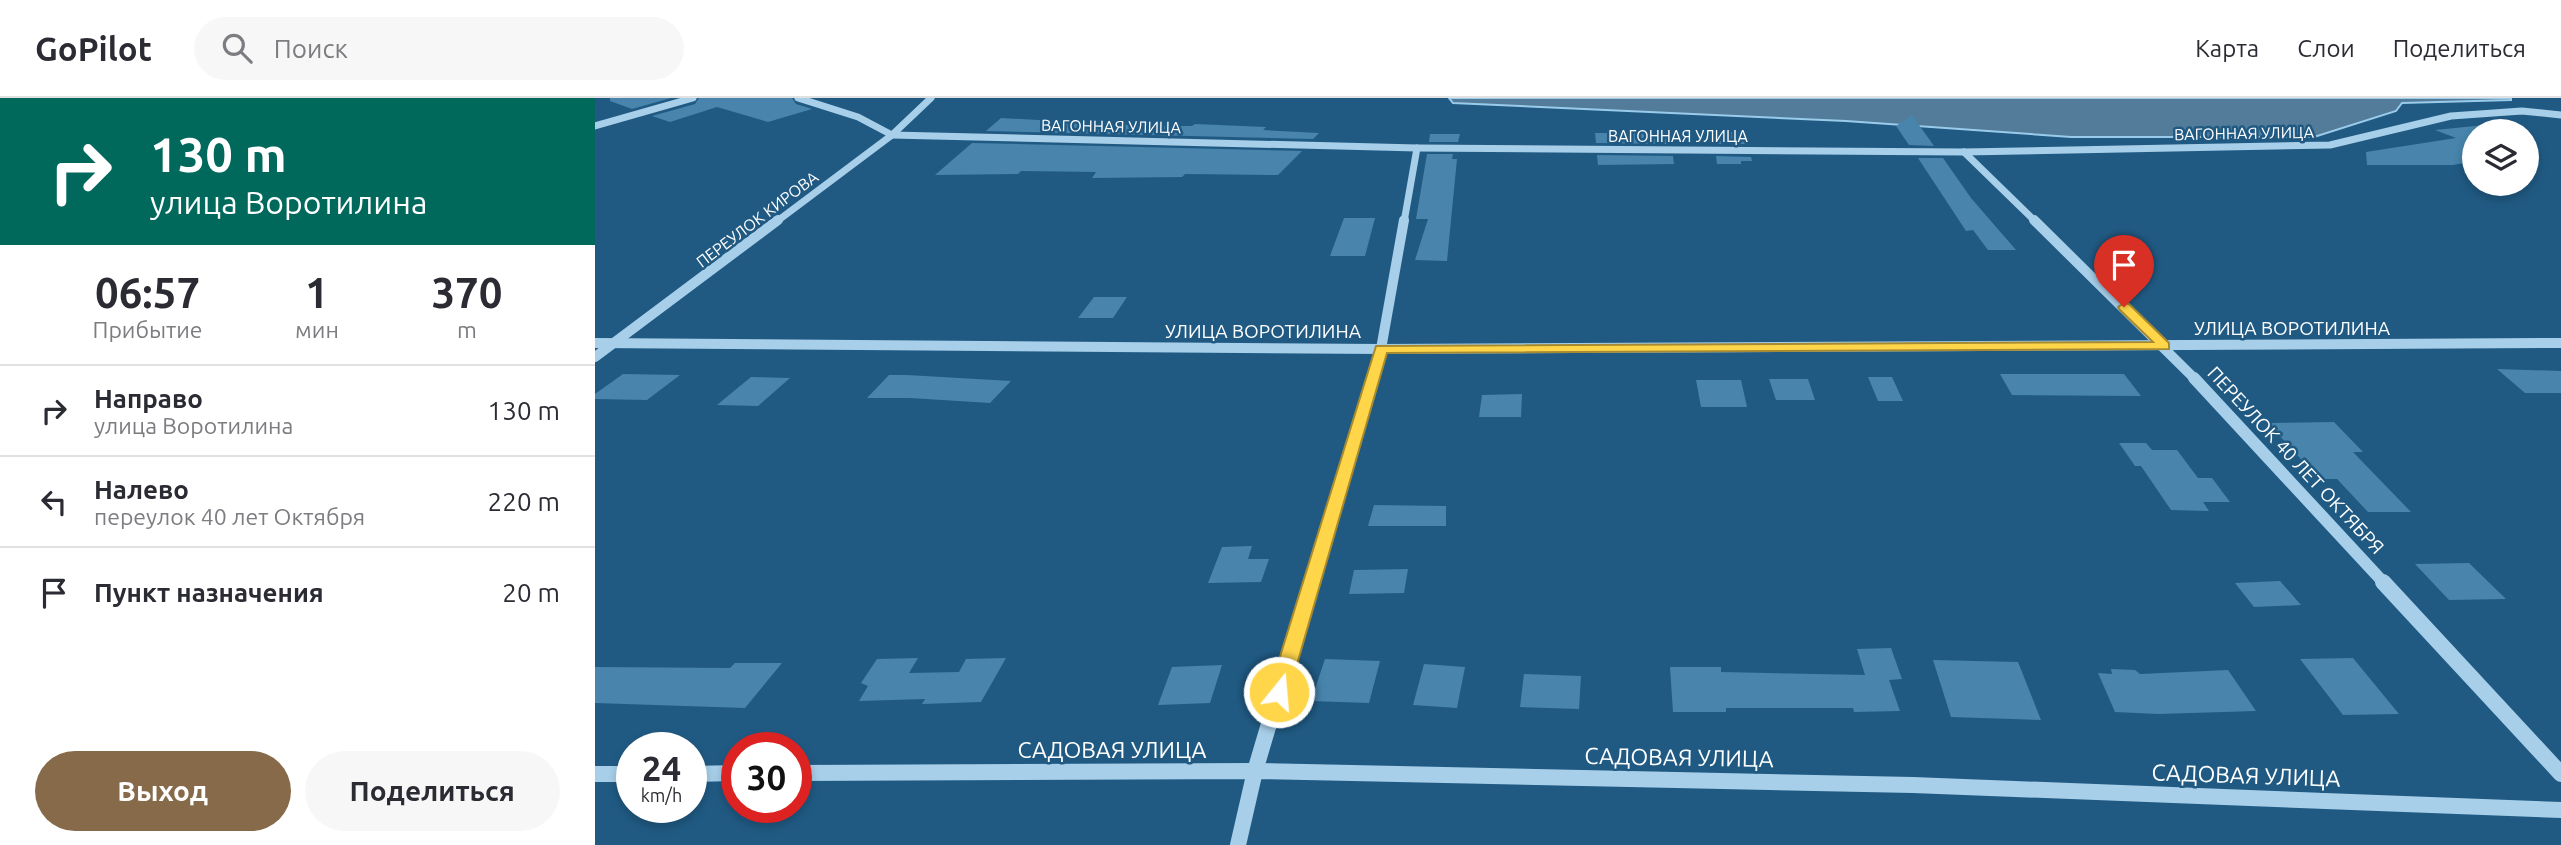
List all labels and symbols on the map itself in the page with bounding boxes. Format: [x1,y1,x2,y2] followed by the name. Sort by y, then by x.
[1041,116,1182,136] street label: ВАГОННАЯ УЛИЦА
[2174,123,2315,143] street label: ВАГОННАЯ УЛИЦА
[1608,127,1749,145] street label: ВАГОННАЯ УЛИЦА
[693,167,822,271] street label: ПЕРЕУЛОК КИРОВА
[2094,235,2154,307] pin
[2194,317,2391,339] street label: УЛИЦА ВОРОТИЛИНА
[1165,320,1362,342] street label: УЛИЦА ВОРОТИЛИНА
[2203,362,2389,558] street label: ПЕРЕУЛОК 40 ЛЕТ ОКТЯБРЯ
[1242,655,1316,729] position arrow
[721,732,812,823] speed limit sign: 30
[1017,737,1207,762] street label: САДОВАЯ УЛИЦА
[1584,743,1774,771] street label: САДОВАЯ УЛИЦА
[2151,759,2341,791] street label: САДОВАЯ УЛИЦА

